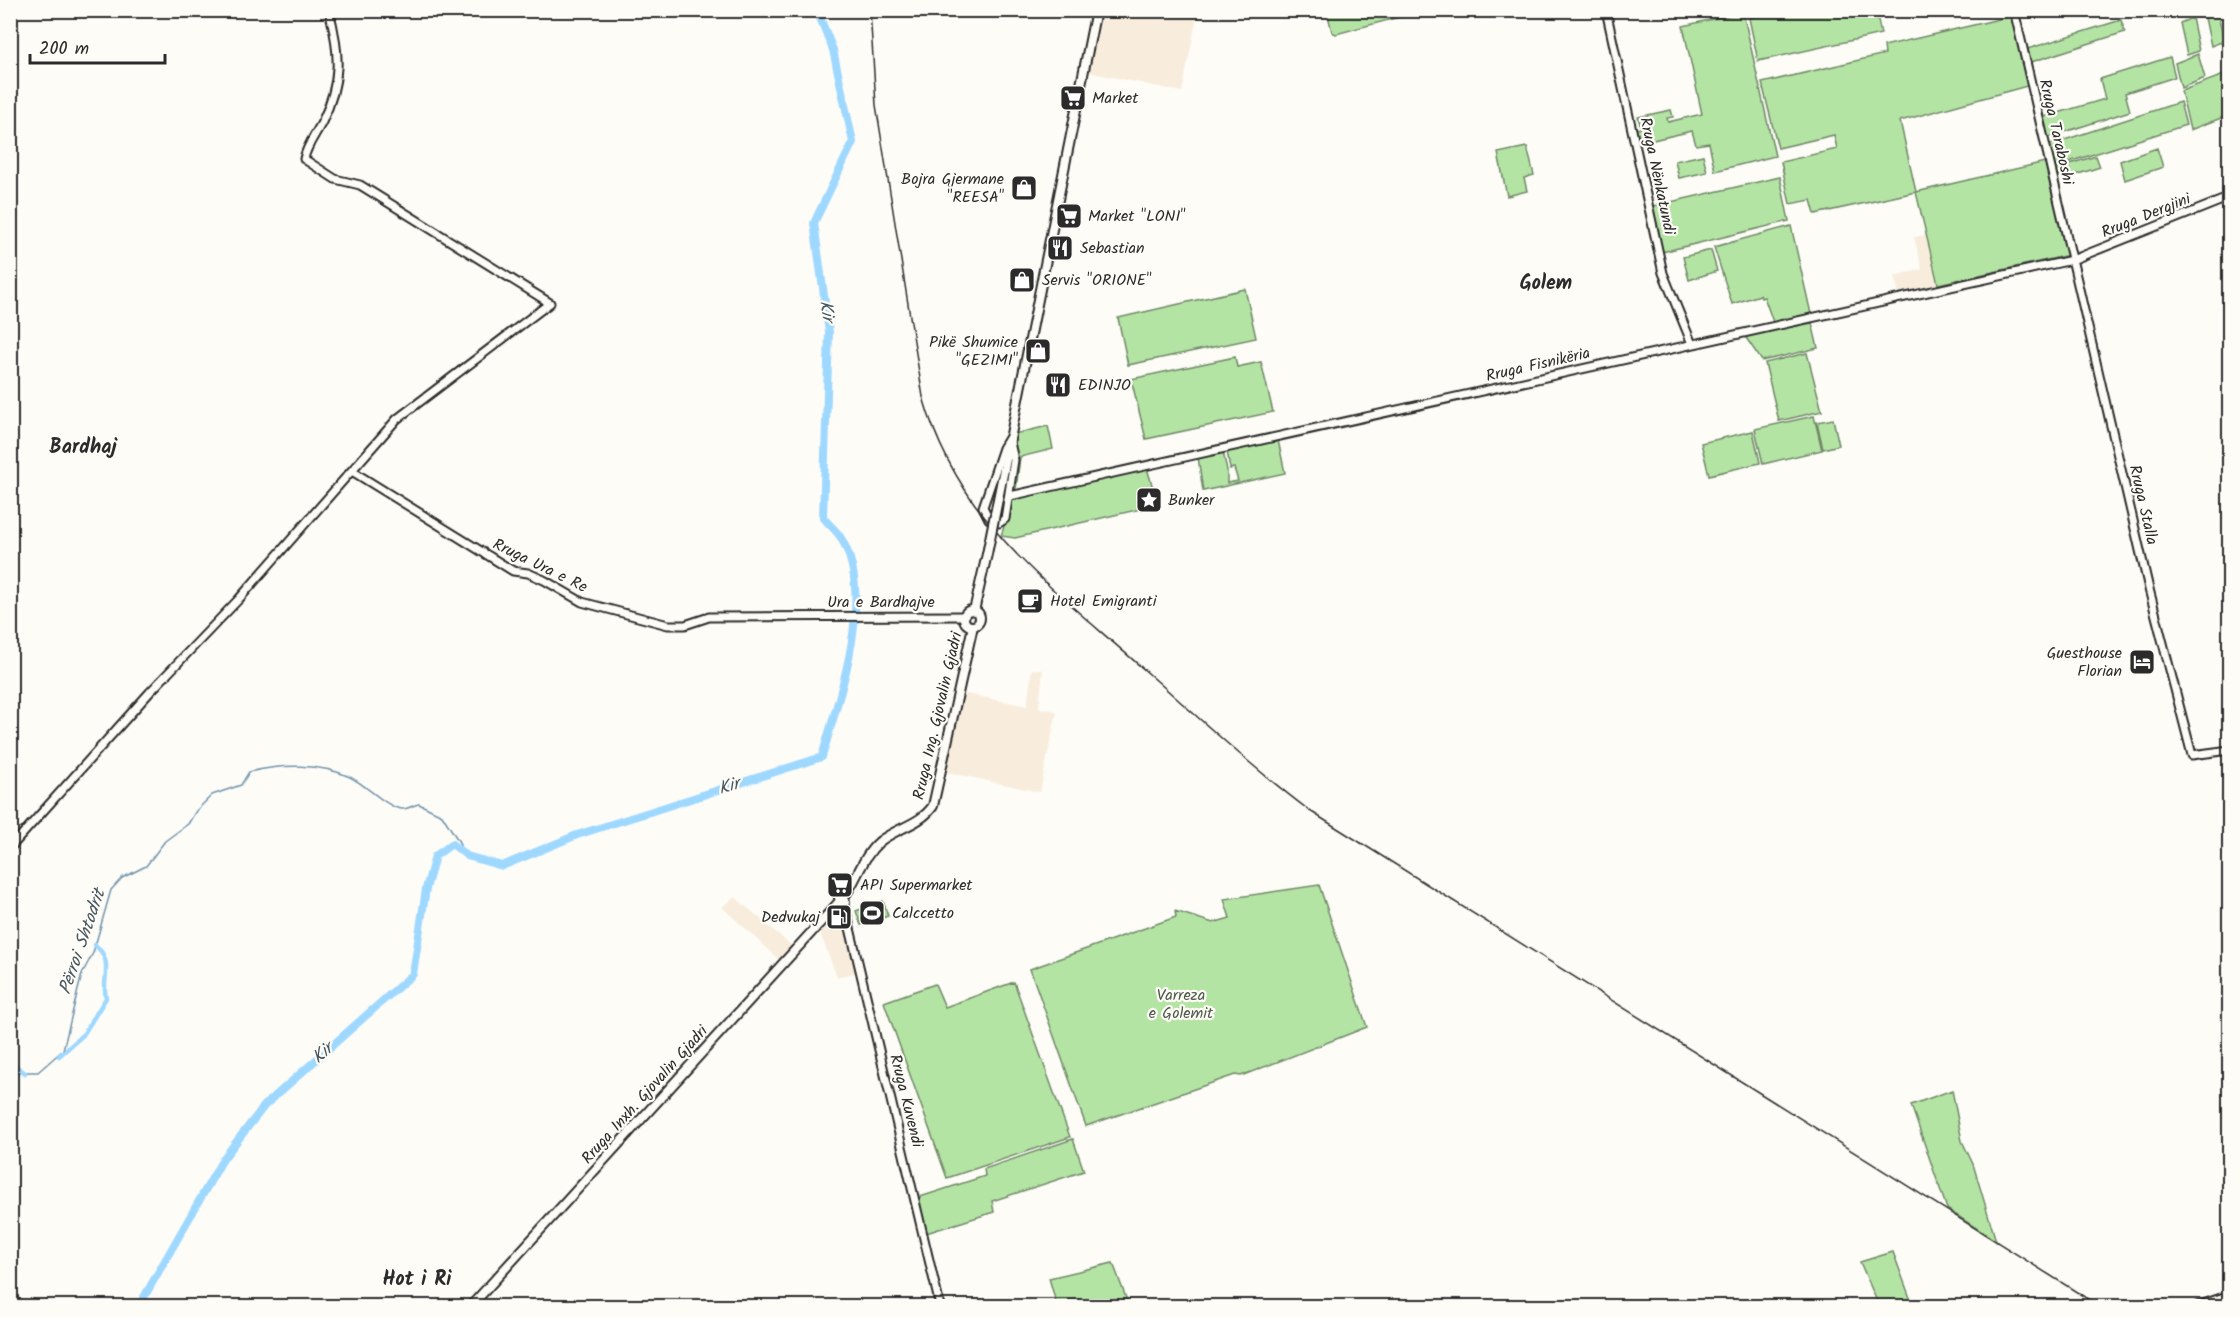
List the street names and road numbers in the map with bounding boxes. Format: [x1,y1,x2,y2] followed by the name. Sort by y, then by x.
[2032,77,2081,188] street label: Rruga Taraboshi
[1632,115,1682,238] street label: Rruga Nënkatundi
[2098,186,2196,245] street label: Rruga Dergjini
[1483,341,1593,389] street label: Rruga Fisnikëria
[2122,463,2164,547] street label: Rruga Stalla
[488,532,592,600] street label: Rruga Ura e Re
[827,590,935,615] street label: Ura e Bardhajve
[907,628,970,802] street label: Rruga Ing. Gjovalin Gjadri
[576,1019,715,1170] street label: Rruga Inxh. Gjovalin Gjadri
[882,1052,930,1151] street label: Rruga Kuvendi

